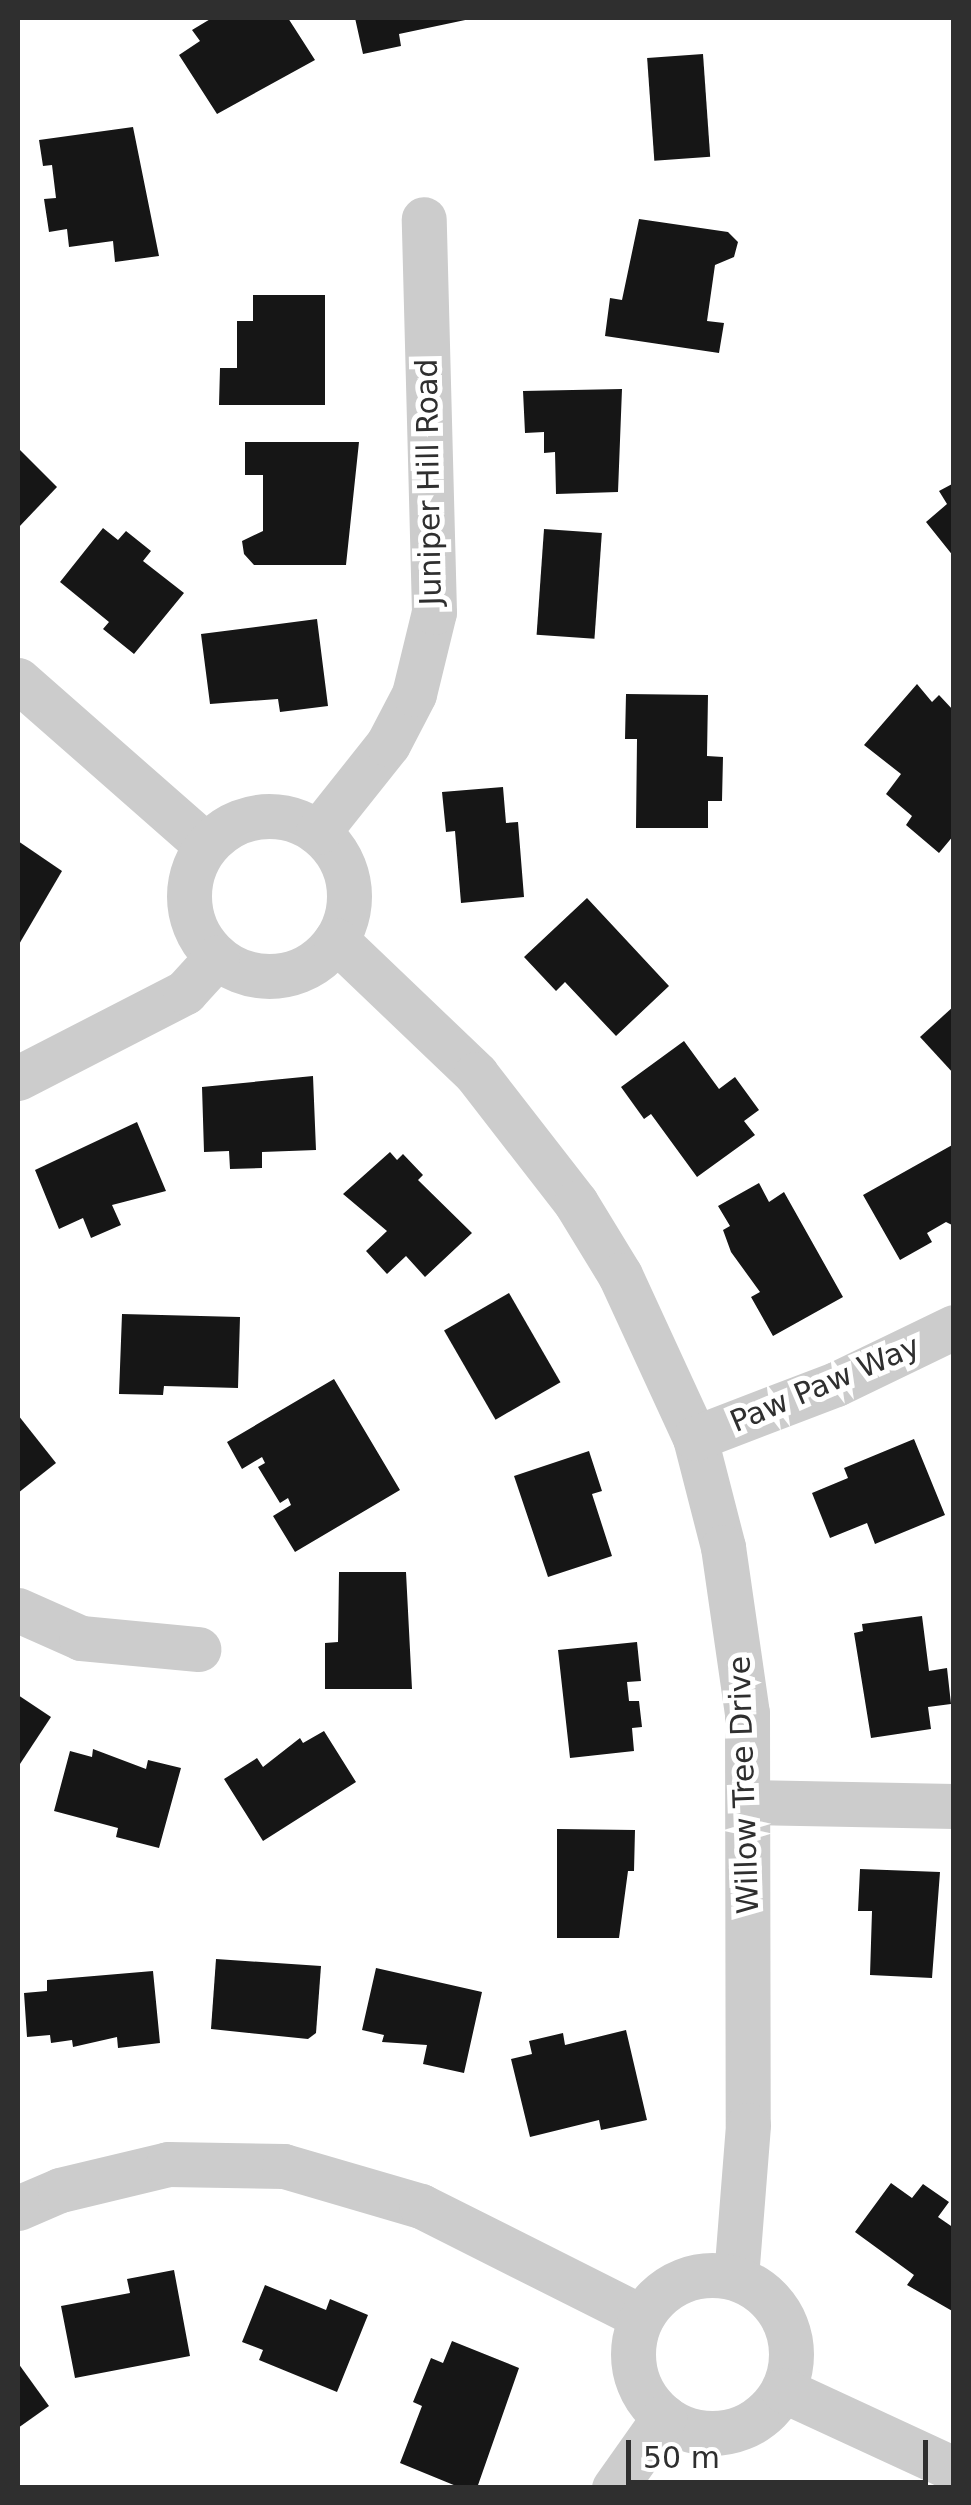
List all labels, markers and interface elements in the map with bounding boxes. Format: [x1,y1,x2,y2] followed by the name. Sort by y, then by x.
[409,358,449,606] street label: Juniper Hill Road
[725,1328,925,1440] street label: Paw Paw Way
[722,1655,766,1915] street label: Willow Tree Drive
[631,2420,934,2482] scale bar
[643,2440,720,2475] text: 50 m

